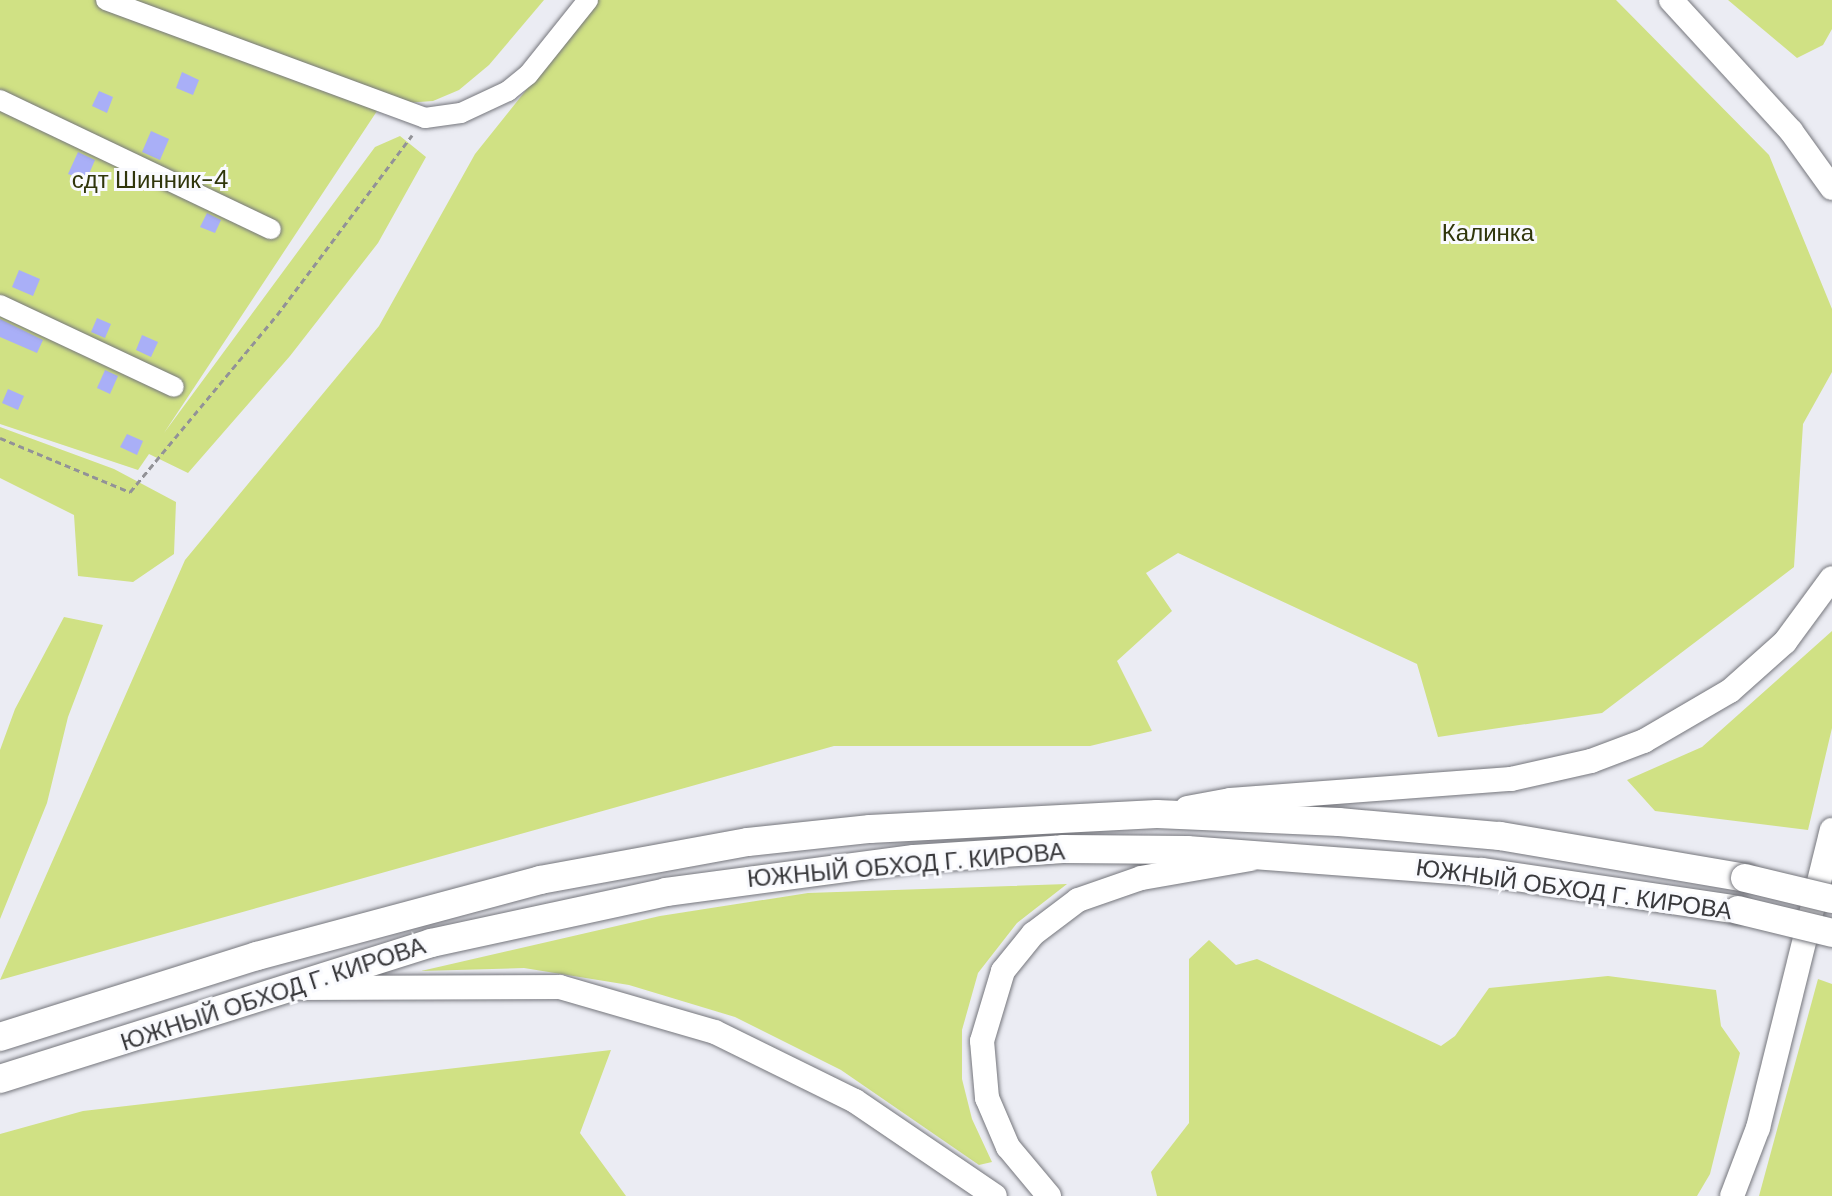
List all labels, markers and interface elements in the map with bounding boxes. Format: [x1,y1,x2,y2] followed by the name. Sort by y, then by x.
[72,166,228,194] park label: сдт Шинник-4
[1442,219,1534,247] park label: Калинка
[746,837,1066,893] street label: ЮЖНЫЙ ОБХОД Г. КИРОВА
[1414,853,1734,925] street label: ЮЖНЫЙ ОБХОД Г. КИРОВА
[117,931,429,1057] street label: ЮЖНЫЙ ОБХОД Г. КИРОВА

